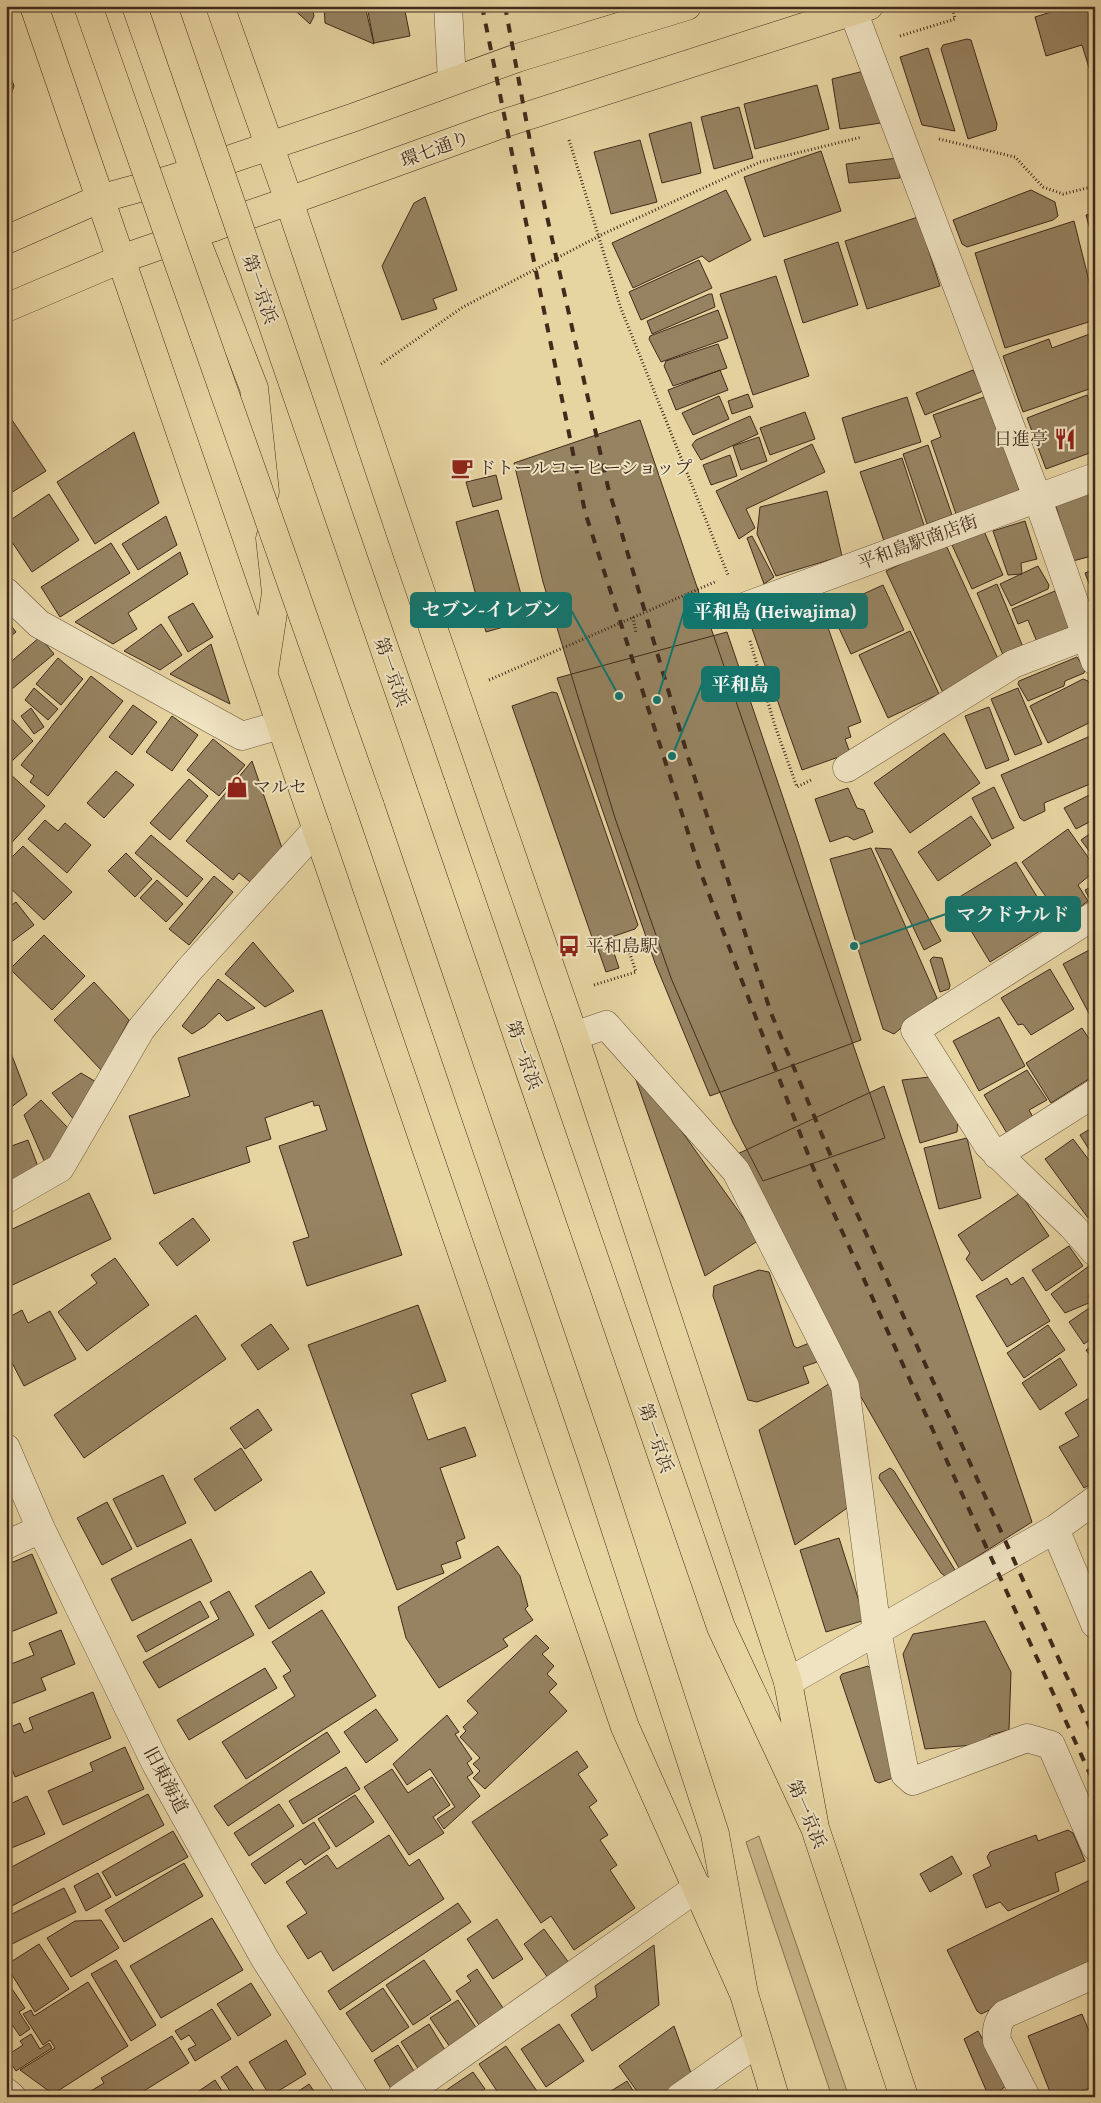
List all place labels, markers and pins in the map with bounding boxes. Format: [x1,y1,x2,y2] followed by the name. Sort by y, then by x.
[994,425,1048,452] place label: 日進亭
[1052,426,1078,452] restaurant icon: 日進亭
[478,454,692,481] place label: ドトールコーヒーショップ
[449,455,475,481] cafe icon: ドトールコーヒーショップ
[411,593,571,627] callout: セブン-イレブン
[684,594,867,628] callout: 平和島 (Heiwajima)
[702,667,779,701] callout: 平和島
[253,773,307,800] place label: マルセ
[224,774,250,800] shop icon: マルセ
[946,897,1080,931] callout: マクドナルド
[586,932,658,959] place label: 平和島駅
[556,933,582,959] bus stop icon: 平和島駅

